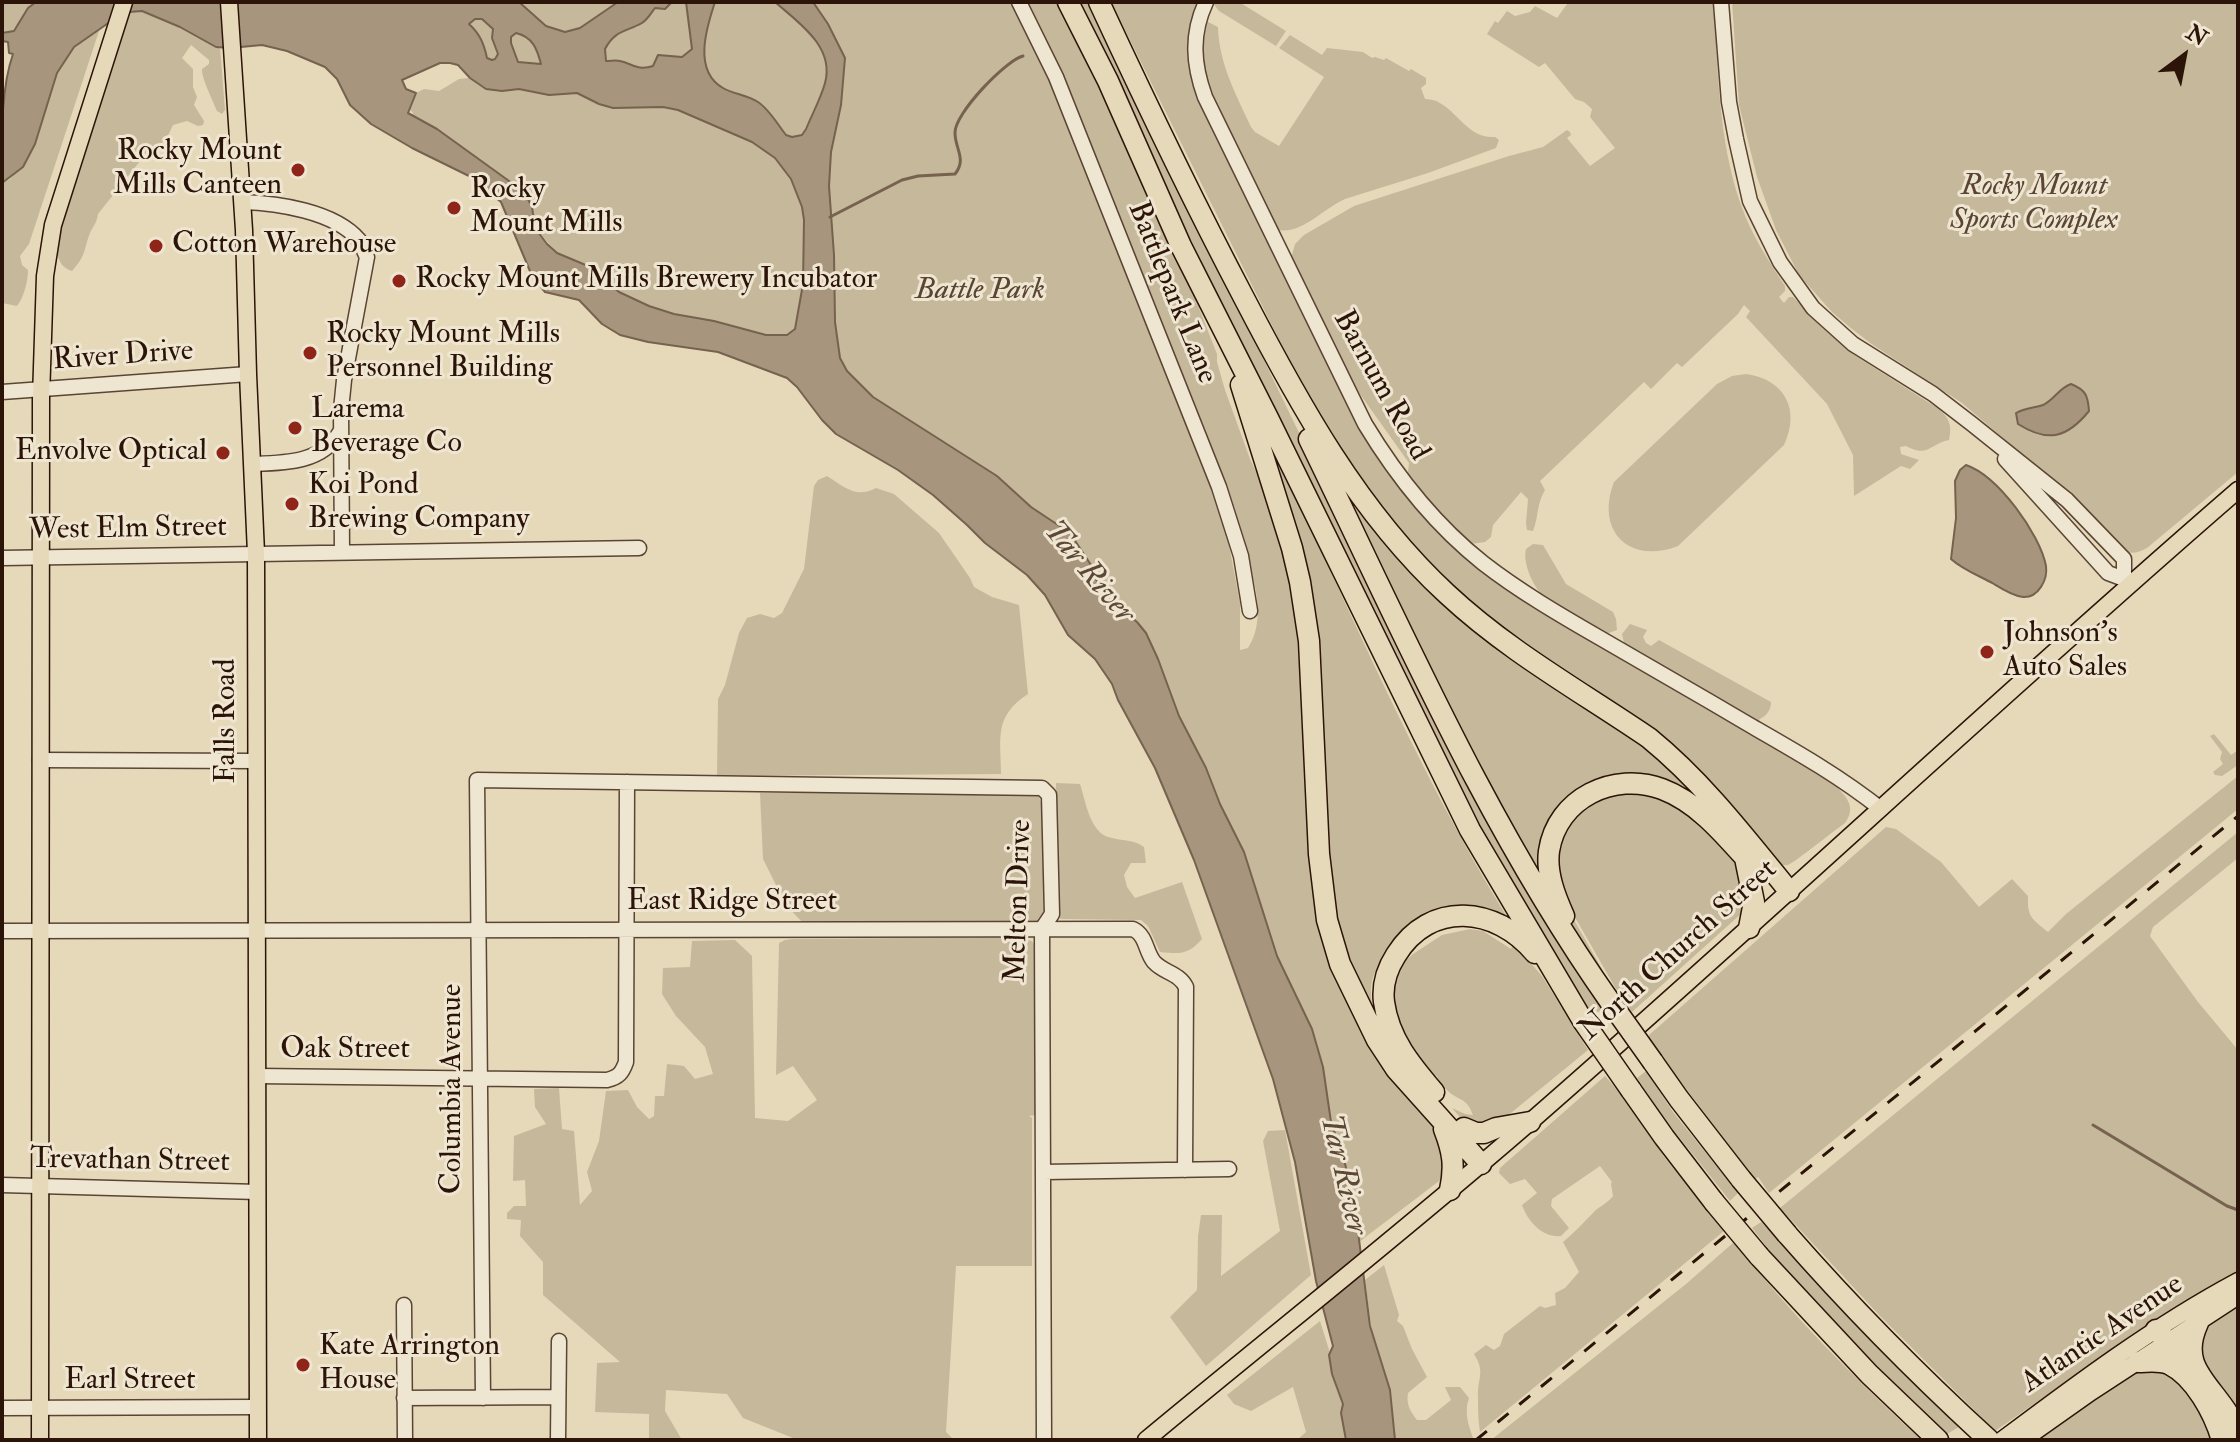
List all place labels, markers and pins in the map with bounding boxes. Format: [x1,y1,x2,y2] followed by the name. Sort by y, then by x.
[113,135,282,206] place label: Rocky Mount Mills Canteen
[289,161,307,179] marker: Rocky Mount Mills Canteen
[470,173,622,244] place label: Rocky Mount Mills
[445,199,463,217] marker: Rocky Mount Mills
[172,228,396,264] place label: Cotton Warehouse
[147,237,165,255] marker: Cotton Warehouse
[415,263,877,299] place label: Rocky Mount Mills Brewery Incubator
[390,272,408,290] marker: Rocky Mount Mills Brewery Incubator
[326,318,560,388] place label: Rocky Mount Mills Personnel Building
[301,344,319,362] marker: Rocky Mount Mills Personnel Building
[311,393,462,464] place label: Larema Beverage Co
[286,419,304,437] marker: Larema Beverage Co
[15,435,207,471] place label: Envolve Optical
[214,444,232,462] marker: Envolve Optical
[308,469,530,540] place label: Koi Pond Brewing Company
[283,495,301,513] marker: Koi Pond Brewing Company
[2003,617,2127,688] place label: Johnson's Auto Sales
[1978,643,1996,661] marker: Johnson's Auto Sales
[319,1330,500,1400] place label: Kate Arrington House
[294,1356,312,1374] marker: Kate Arrington House

